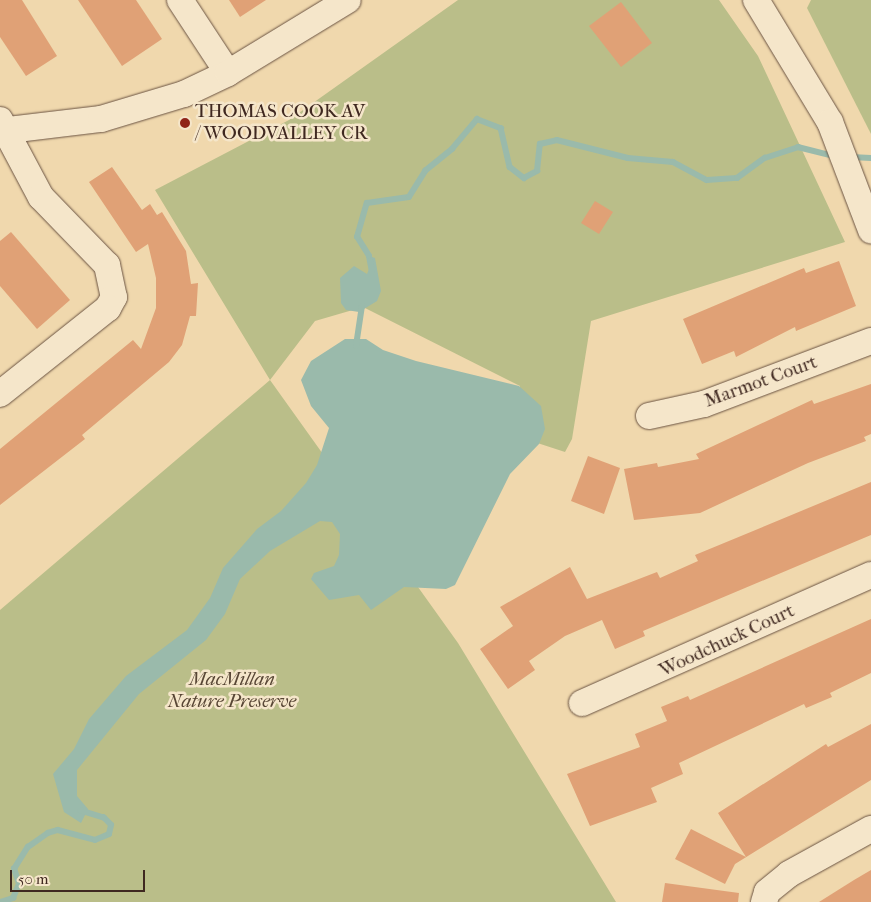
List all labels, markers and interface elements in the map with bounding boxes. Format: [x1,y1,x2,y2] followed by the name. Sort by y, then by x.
[195,101,367,145] place label: THOMAS COOK AV / WOODVALLEY CR
[179,117,191,129] marker: THOMAS COOK AV / WOODVALLEY CR
[701,351,821,413] street label: Marmot Court
[656,600,798,682] street label: Woodchuck Court
[168,669,296,713] park label: MacMillan Nature Preserve
[12,860,148,892] scale bar
[18,870,48,888] text: 50 m

